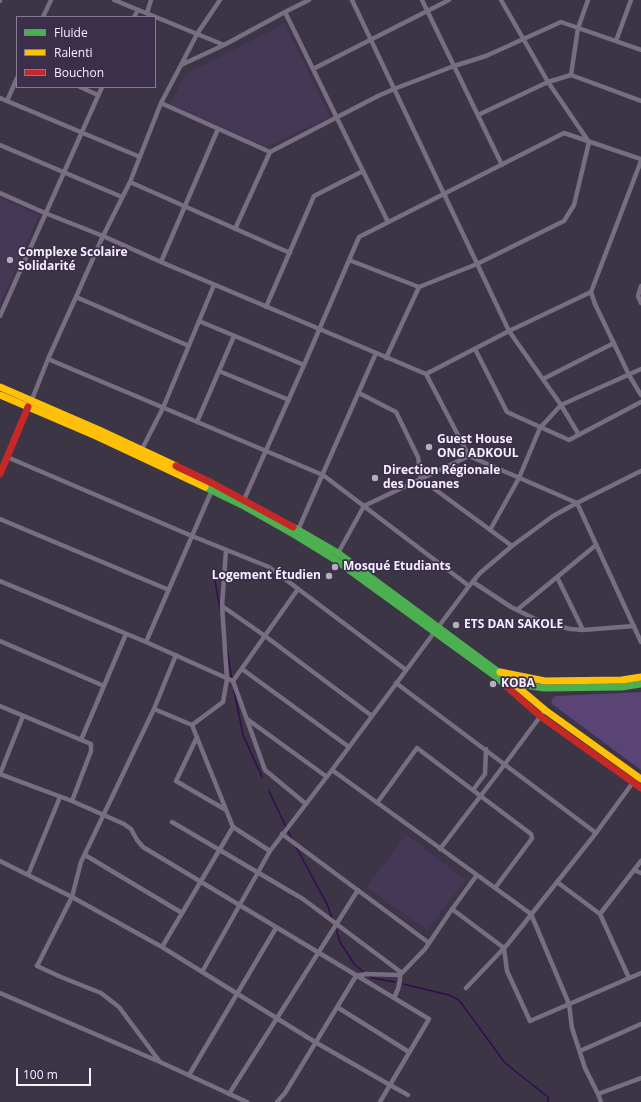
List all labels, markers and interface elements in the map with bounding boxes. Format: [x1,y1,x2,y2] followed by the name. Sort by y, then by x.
[16,16,156,88] legend
[54,24,88,41] text: Fluide
[54,44,93,61] text: Ralenti
[54,64,104,81] text: Bouchon
[18,246,128,274] place label: Complexe Scolaire Solidarité
[5,255,15,265] marker: Complexe Scolaire Solidarité
[437,433,519,461] place label: Guest House ONG ADKOUL
[424,442,434,452] marker: Guest House ONG ADKOUL
[383,464,500,492] place label: Direction Régionale des Douanes
[370,473,380,483] marker: Direction Régionale des Douanes
[343,560,451,574] place label: Mosqué Etudiants
[330,562,340,572] marker: Mosqué Etudiants
[212,569,321,583] place label: Logement Étudien
[324,571,334,581] marker: Logement Étudien
[464,618,563,632] place label: ETS DAN SAKOLE
[451,620,461,630] marker: ETS DAN SAKOLE
[501,677,535,691] place label: KOBA
[488,679,498,689] marker: KOBA
[18,1060,93,1086] scale bar
[23,1066,58,1083] text: 100 m

